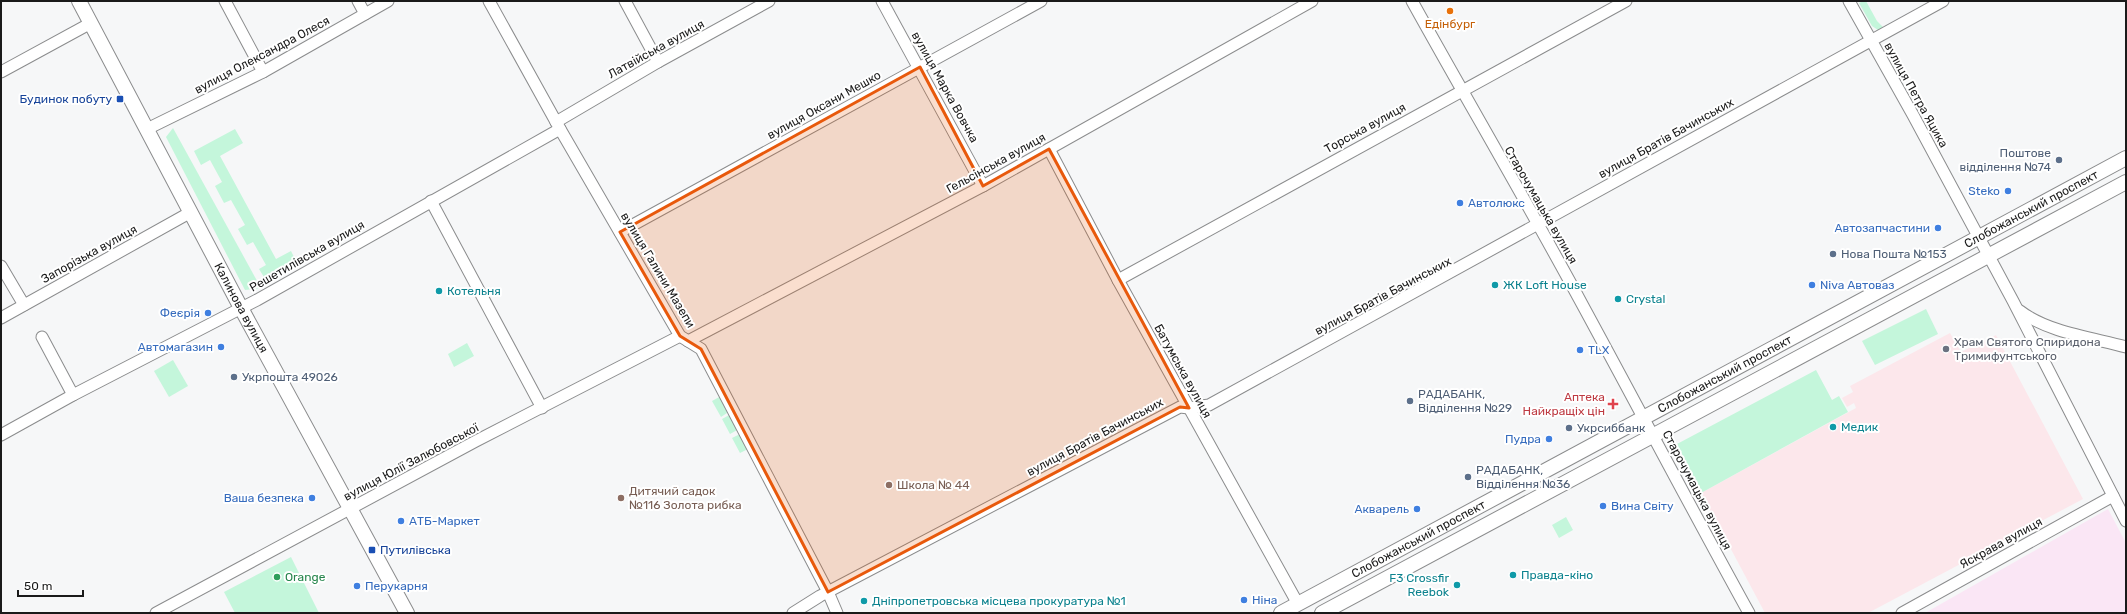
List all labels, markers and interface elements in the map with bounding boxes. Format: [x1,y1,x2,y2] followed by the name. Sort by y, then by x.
[1445,6,1455,16] marker: Едінбург
[192,13,332,97] street label: вулиця Олександра Олеся
[605,17,707,81] street label: Латвійська вулиця
[1425,17,1476,31] place label: Едінбург
[909,29,981,145] street label: вулиця Марка Вовчка
[1881,40,1951,150] street label: вулиця Петра Яцика
[765,68,883,142] street label: вулиця Оксани Мешко
[19,92,112,106] place label: Будинок побуту
[115,94,125,104] marker: Будинок побуту
[1596,95,1737,181] street label: вулиця Братів Бачинських
[1322,100,1408,156] street label: Торська вулиця
[944,130,1048,196] street label: Гельсінська вулиця
[1502,144,1580,266] street label: Старочумацька вулиця
[1959,146,2052,174] place label: Поштове відділення №74
[2054,155,2064,165] marker: Поштове відділення №74
[1962,167,2101,251] street label: Слобожанський проспект
[1968,184,2000,198] place label: Steko
[2003,186,2013,196] marker: Steko
[1468,196,1525,210] place label: Автолюкс
[1455,198,1465,208] marker: Автолюкс
[618,210,698,330] street label: вулиця Галини Мазепи
[247,217,367,295] street label: Решетилівська вулиця
[1834,221,1930,235] place label: Автозапчастини
[39,222,139,286] street label: Запорізька вулиця
[1933,223,1943,233] marker: Автозапчастини
[1841,247,1947,261] place label: Нова Пошта №153
[1828,249,1838,259] marker: Нова Пошта №153
[1312,254,1454,338] street label: вулиця Братів Бачинських
[211,260,271,355] street label: Калинова вулиця
[1503,278,1587,292] place label: ЖК Loft House
[1820,278,1895,292] place label: Niva Автоваз
[1490,280,1500,290] marker: ЖК Loft House
[1807,280,1817,290] marker: Niva Автоваз
[447,284,501,298] place label: Котельня
[434,286,444,296] marker: Котельня
[1626,292,1665,306] place label: Crystal
[1613,294,1623,304] marker: Crystal
[160,306,200,320] place label: Феєрія
[203,308,213,318] marker: Феєрія
[1151,322,1215,420] street label: Батумська вулиця
[1655,332,1794,416] street label: Слобожанський проспект
[1954,335,2101,363] place label: Храм Святого Спиридона Тримифунтського
[138,340,213,354] place label: Автомагазин
[216,342,226,352] marker: Автомагазин
[1588,343,1610,357] place label: TLX
[1941,344,1951,354] marker: Храм Святого Спиридона Тримифунтського
[1575,345,1585,355] marker: TLX
[242,370,338,384] place label: Укрпошта 49026
[229,372,239,382] marker: Укрпошта 49026
[1418,387,1512,415] place label: РАДАБАНК, Відділення №29
[1523,390,1605,418] place label: Аптека Найкращiх цiн
[1024,395,1166,479] street label: вулиця Братів Бачинських
[1405,396,1415,406] marker: РАДАБАНК, Відділення №29
[1608,399,1618,409] marker: Аптека Найкращiх цiн
[341,420,482,504] street label: вулиця Юлії Залюбовської
[1841,420,1879,434] place label: Медик
[1577,421,1646,435] place label: Укрсиббанк
[1828,422,1838,432] marker: Медик
[1564,423,1574,433] marker: Укрсиббанк
[1660,428,1734,552] street label: Старочумацька вулиця
[1505,432,1541,446] place label: Пудра
[1544,434,1554,444] marker: Пудра
[1476,463,1570,491] place label: РАДАБАНК, Відділення №36
[1463,472,1473,482] marker: РАДАБАНК, Відділення №36
[897,478,970,492] place label: Школа № 44
[884,480,894,490] marker: Школа № 44
[629,484,742,512] place label: Дитячий садок №116 Золота рибка
[224,491,304,505] place label: Ваша безпека
[307,493,317,503] marker: Ваша безпека
[616,493,626,503] marker: Дитячий садок №116 Золота рибка
[1349,497,1488,581] street label: Слобожанський проспект
[1611,499,1674,513] place label: Вина Світу
[1598,501,1608,511] marker: Вина Світу
[1354,502,1409,516] place label: Акварель
[1412,504,1422,514] marker: Акварель
[409,514,480,528] place label: АТБ-Маркет
[1957,515,2045,571] street label: Яскрава вулиця
[396,516,406,526] marker: АТБ-Маркет
[380,543,451,557] place label: Путилівська
[367,545,377,555] marker: Путилівська
[1521,568,1593,582] place label: Правда-кіно
[285,570,326,584] place label: Orange
[1508,570,1518,580] marker: Правда-кіно
[1389,571,1450,599] place label: F3 Crossfir Reebok
[18,572,83,598] scale bar
[272,572,282,582] marker: Orange
[24,579,52,593] text: 50 m
[365,579,428,593] place label: Перукарня
[1452,580,1462,590] marker: F3 Crossfir Reebok
[352,581,362,591] marker: Перукарня
[1252,593,1277,607] place label: Ніна
[872,594,1126,608] place label: Дніпропетровська місцева прокуратура №1
[1239,595,1249,605] marker: Ніна
[859,596,869,606] marker: Дніпропетровська місцева прокуратура №1

